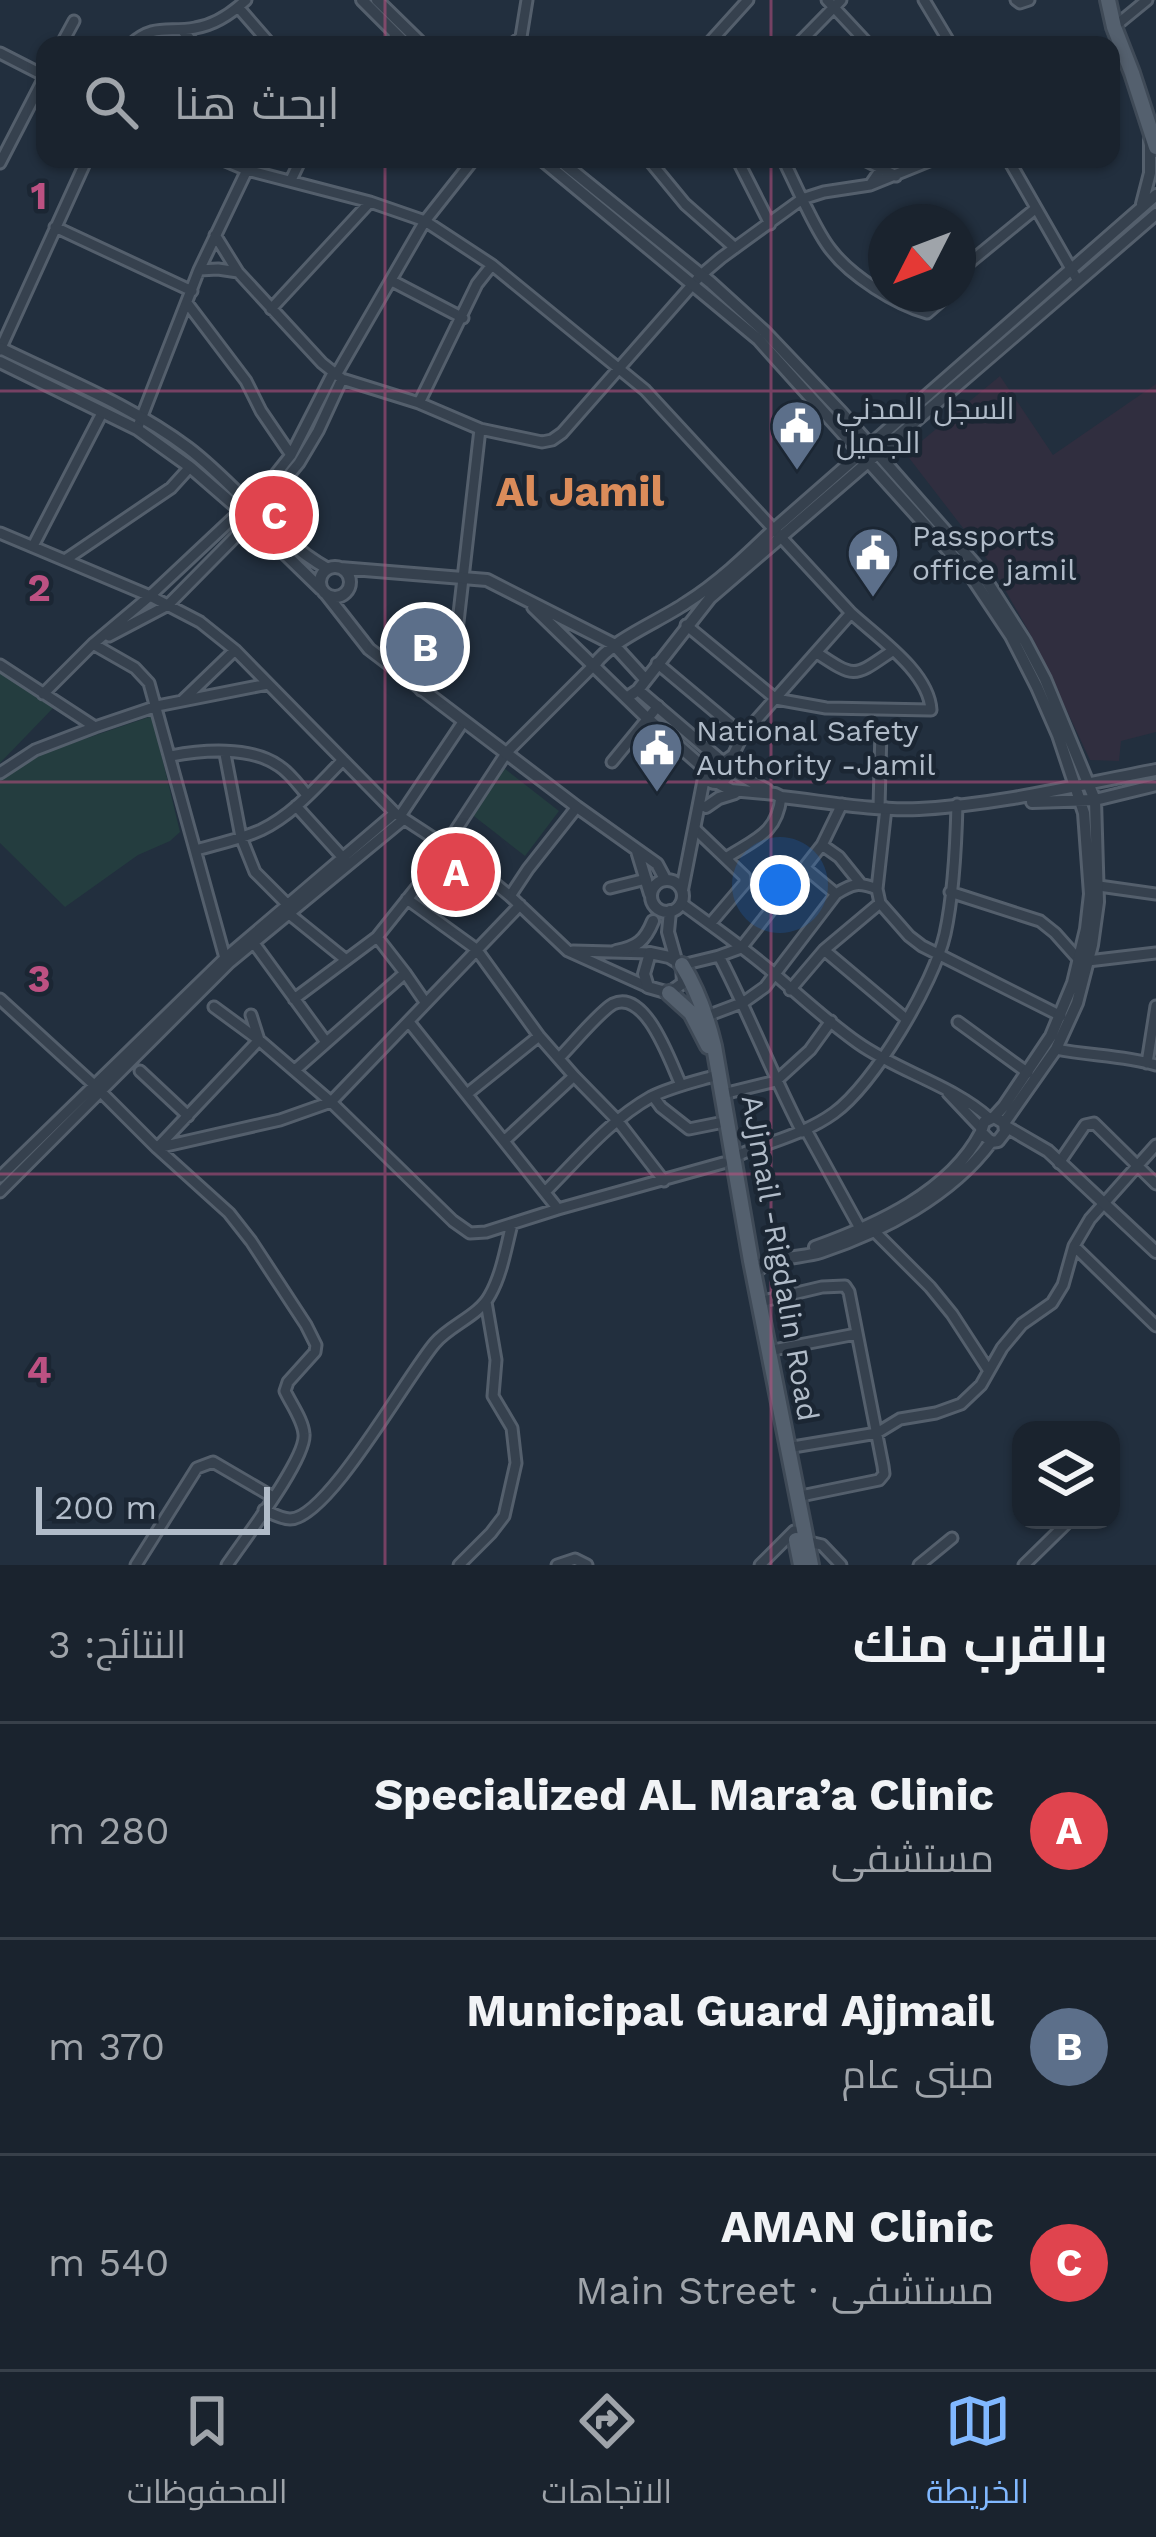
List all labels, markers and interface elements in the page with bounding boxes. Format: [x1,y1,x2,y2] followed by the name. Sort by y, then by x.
[36,36,1120,168] search box
[78,69,144,135] icon: search
[174,77,340,130] text: ابحث هنا
[31,173,47,218] text: 1
[868,204,976,312] north arrow
[836,391,1015,461] place label: السجل المدني الجميل
[769,398,825,472] public building icon: السجل المدني الجميل
[496,467,664,516] district label: Al Jamil
[235,470,313,560] pin: C
[912,518,1076,587] place label: Passports office jamil
[845,525,901,599] public building icon: Passports office jamil
[27,565,51,610] text: 2
[386,602,464,692] pin: B
[696,713,935,782] place label: National Safety Authority -Jamil
[629,720,685,794] public building icon: National Safety Authority -Jamil
[417,827,495,917] pin: A
[750,855,810,915] your location
[27,956,51,1001] text: 3
[735,1092,826,1424] street label: AJjmail -Rigdalin Road
[26,1347,52,1392] text: 4
[1012,1421,1120,1529] map controls
[1012,1421,1120,1529] button: layers
[36,1481,270,1534] scale bar
[54,1488,157,1527] text: 200 m
[853,1615,1108,1674] text: بالقرب منك
[48,1622,186,1667] text: النتائج: 3
[374,1768,994,1821] text: Specialized AL Mara’a Clinic
[48,1808,170,1853] text: 280 m
[1056,1808,1082,1853] text: A
[831,1836,994,1881] text: مستشفى
[466,1984,994,2037] text: Municipal Guard Ajjmail
[48,2024,165,2069] text: 370 m
[1056,2024,1082,2069] text: B
[842,2052,994,2097] text: مبنى عام
[721,2200,994,2253] text: AMAN Clinic
[48,2240,169,2285] text: 540 m
[1056,2240,1082,2285] text: C
[575,2268,994,2313] text: مستشفى · Main Street
[127,2388,288,2522] tab: المحفوظات
[541,2388,672,2522] tab: الاتجاهات
[926,2388,1029,2522] tab: الخريطة

